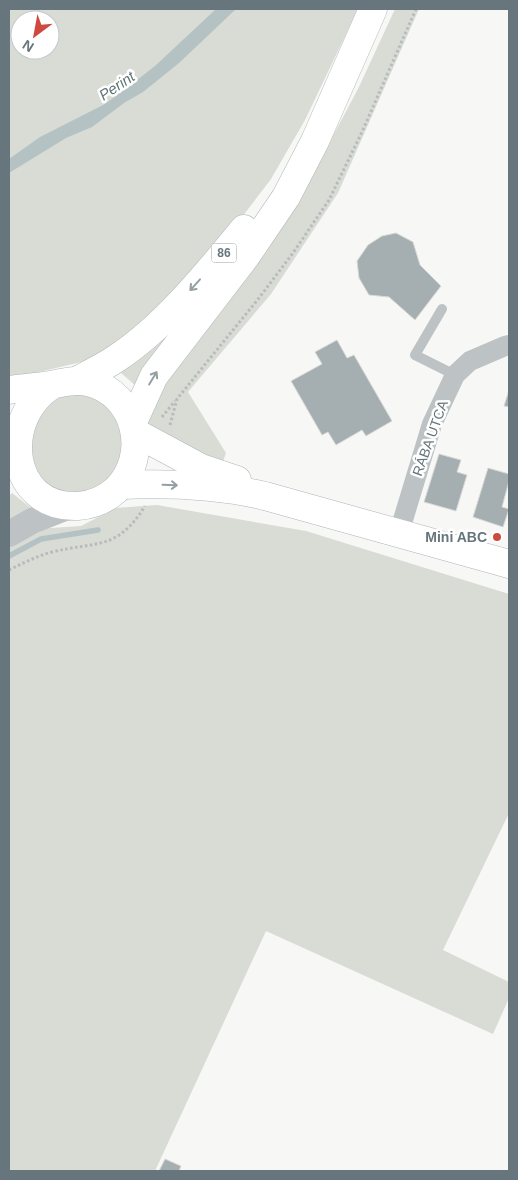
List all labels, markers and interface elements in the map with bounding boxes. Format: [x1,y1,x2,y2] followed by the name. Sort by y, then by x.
[10,10,60,60] north arrow
[20,37,37,55] text: N
[96,67,138,104] water label: Perint
[212,244,236,262] road number: 86
[189,279,201,292] one-way arrow
[149,371,159,385] one-way arrow
[409,397,451,478] street label: RÁBA UTCA
[161,480,177,490] one-way arrow
[425,529,487,545] place label: Mini ABC
[491,531,503,543] marker: Mini ABC

